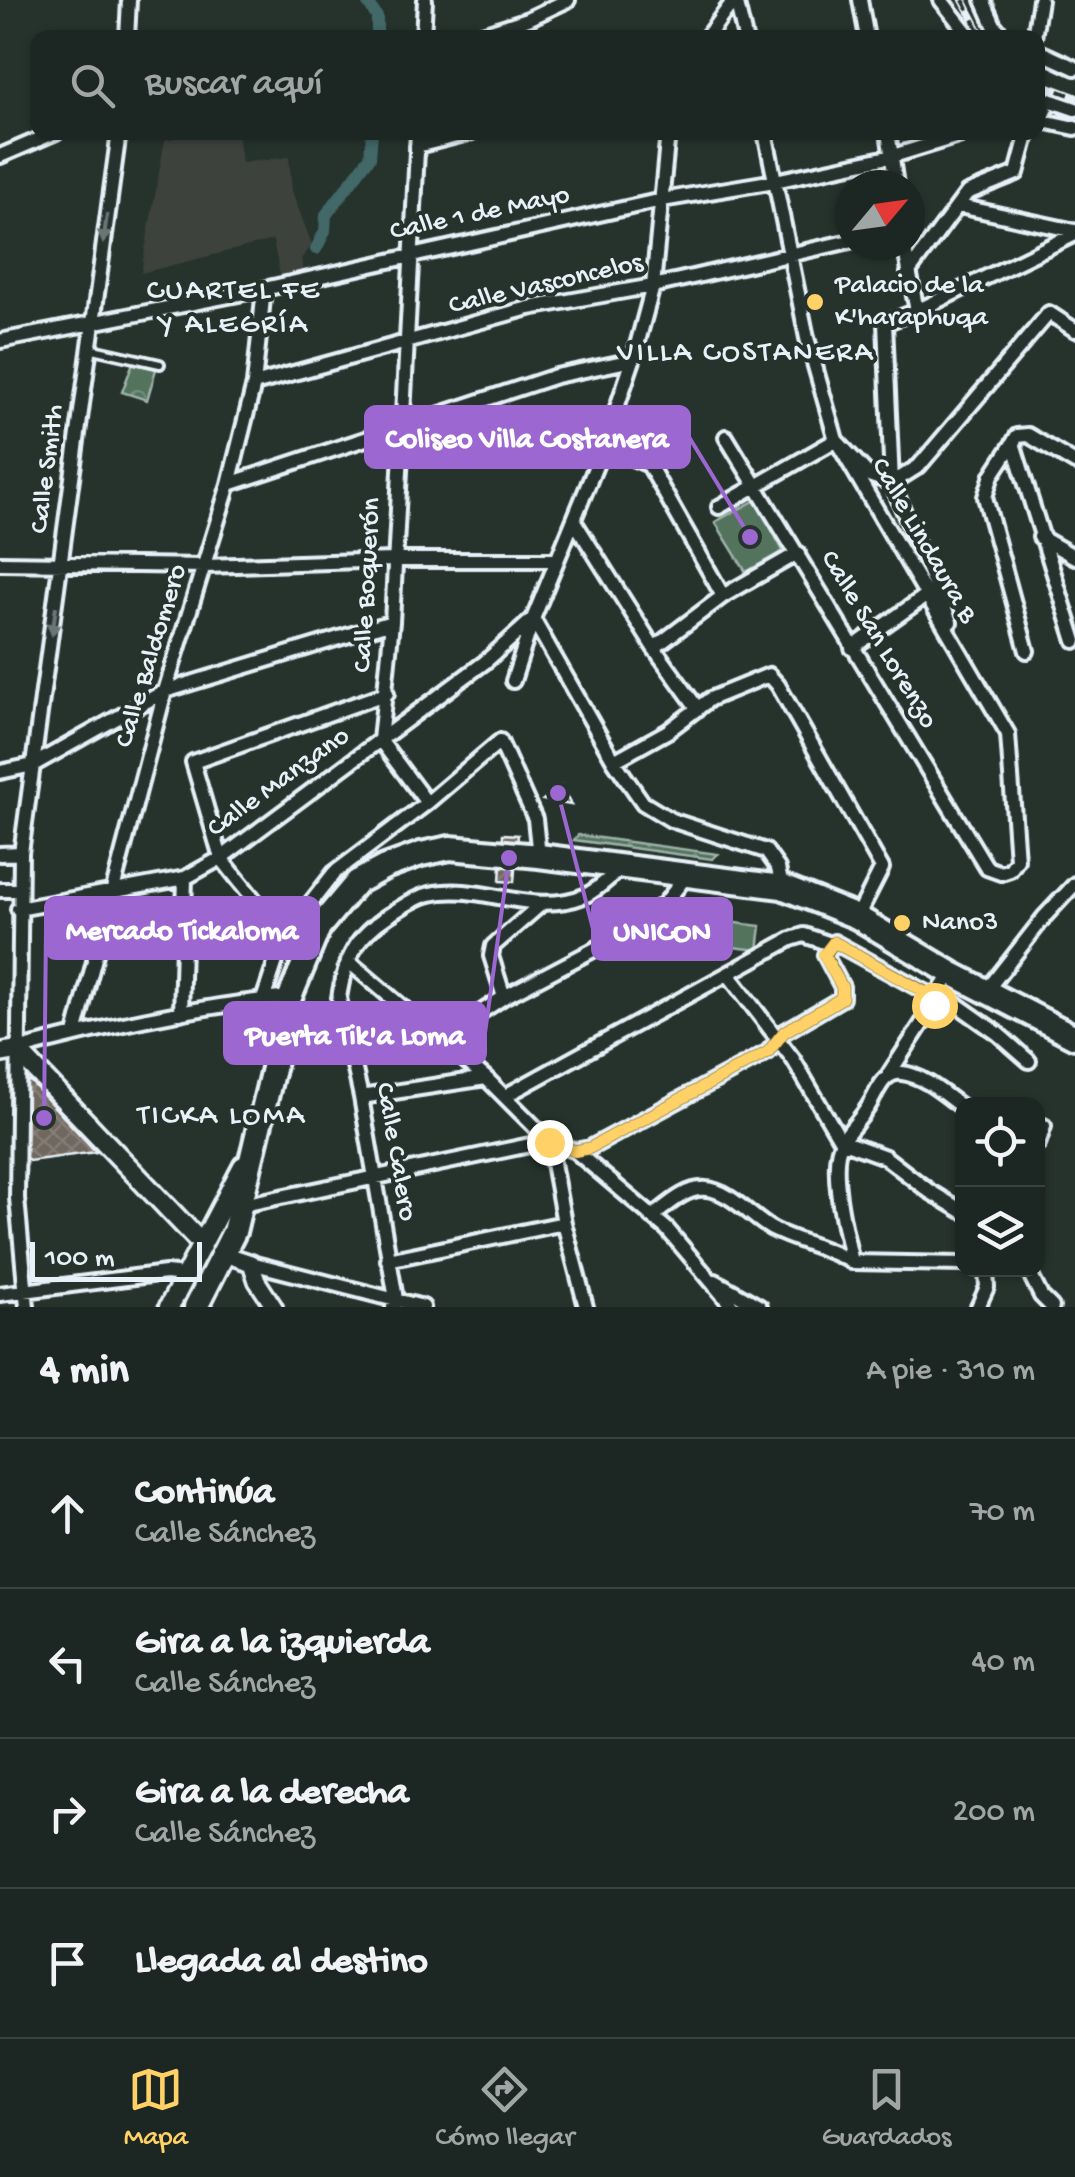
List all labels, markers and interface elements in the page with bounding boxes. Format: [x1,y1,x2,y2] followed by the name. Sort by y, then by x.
[30,30,1045,140] search box
[65,58,120,113] icon: search
[145,63,323,107] text: Buscar aquí
[835,170,925,260] north arrow
[387,179,573,249] street label: Calle 1 de Mayo
[97,214,113,245] one-way arrow
[446,247,647,323] street label: Calle Vasconcelos
[834,270,989,335] place label: Palacio de la K'haraphuqa
[147,275,321,344] district label: CUARTEL FE Y ALEGRÍA
[804,291,826,313] marker: Palacio de la K'haraphuqa
[616,337,875,372] district label: VILLA COSTANERA
[24,403,72,535] street label: Calle Smith
[366,407,689,467] callout: Coliseo Villa Costanera
[385,424,670,459] text: Coliseo Villa Costanera
[862,453,984,630] street label: Calle Lindaura B
[347,496,389,673] street label: Calle Boquerón
[812,545,944,735] street label: Calle San Lorenzo
[108,560,196,752] street label: Calle Baldomero
[45,605,61,637] one-way arrow
[201,720,357,846] street label: Calle Manzano
[46,898,318,958] callout: Mercado Tickaloma
[593,899,731,959] callout: UNICON
[922,907,998,940] place label: Nano3
[891,912,913,934] marker: Nano3
[66,916,300,951] text: Mercado Tickaloma
[613,917,711,952] text: UNICON
[912,983,958,1029] route start
[225,1003,485,1063] callout: Puerta Tik'a Loma
[243,1021,466,1056] text: Puerta Tik'a Loma
[367,1080,423,1224] street label: Calle Calero
[955,1097,1045,1277] map controls
[955,1097,1045,1187] button: locate
[136,1100,306,1135] district label: TICKA LOMA
[527,1120,573,1166] route end
[955,1187,1045,1277] button: layers
[30,1237,202,1282] scale bar
[45,1243,115,1276] text: 100 m
[40,1348,129,1397] text: 4 min
[866,1353,1035,1391] text: A pie · 310 m
[135,1472,274,1516] text: Continúa
[40,1486,95,1541] icon: ahead
[970,1494,1035,1532] text: 70 m
[135,1516,315,1554] text: Calle Sánchez
[135,1622,430,1666] text: Gira a la izquierda
[40,1636,95,1691] icon: left
[971,1644,1035,1682] text: 40 m
[135,1666,315,1704] text: Calle Sánchez
[135,1772,409,1816] text: Gira a la derecha
[40,1786,95,1841] icon: right
[953,1794,1035,1832] text: 200 m
[135,1816,315,1854] text: Calle Sánchez
[40,1936,95,1991] icon: arrive
[135,1941,428,1985] text: Llegada al destino
[124,2062,188,2155] tab: Mapa
[435,2062,574,2155] tab: Cómo llegar
[822,2062,951,2155] tab: Guardados

